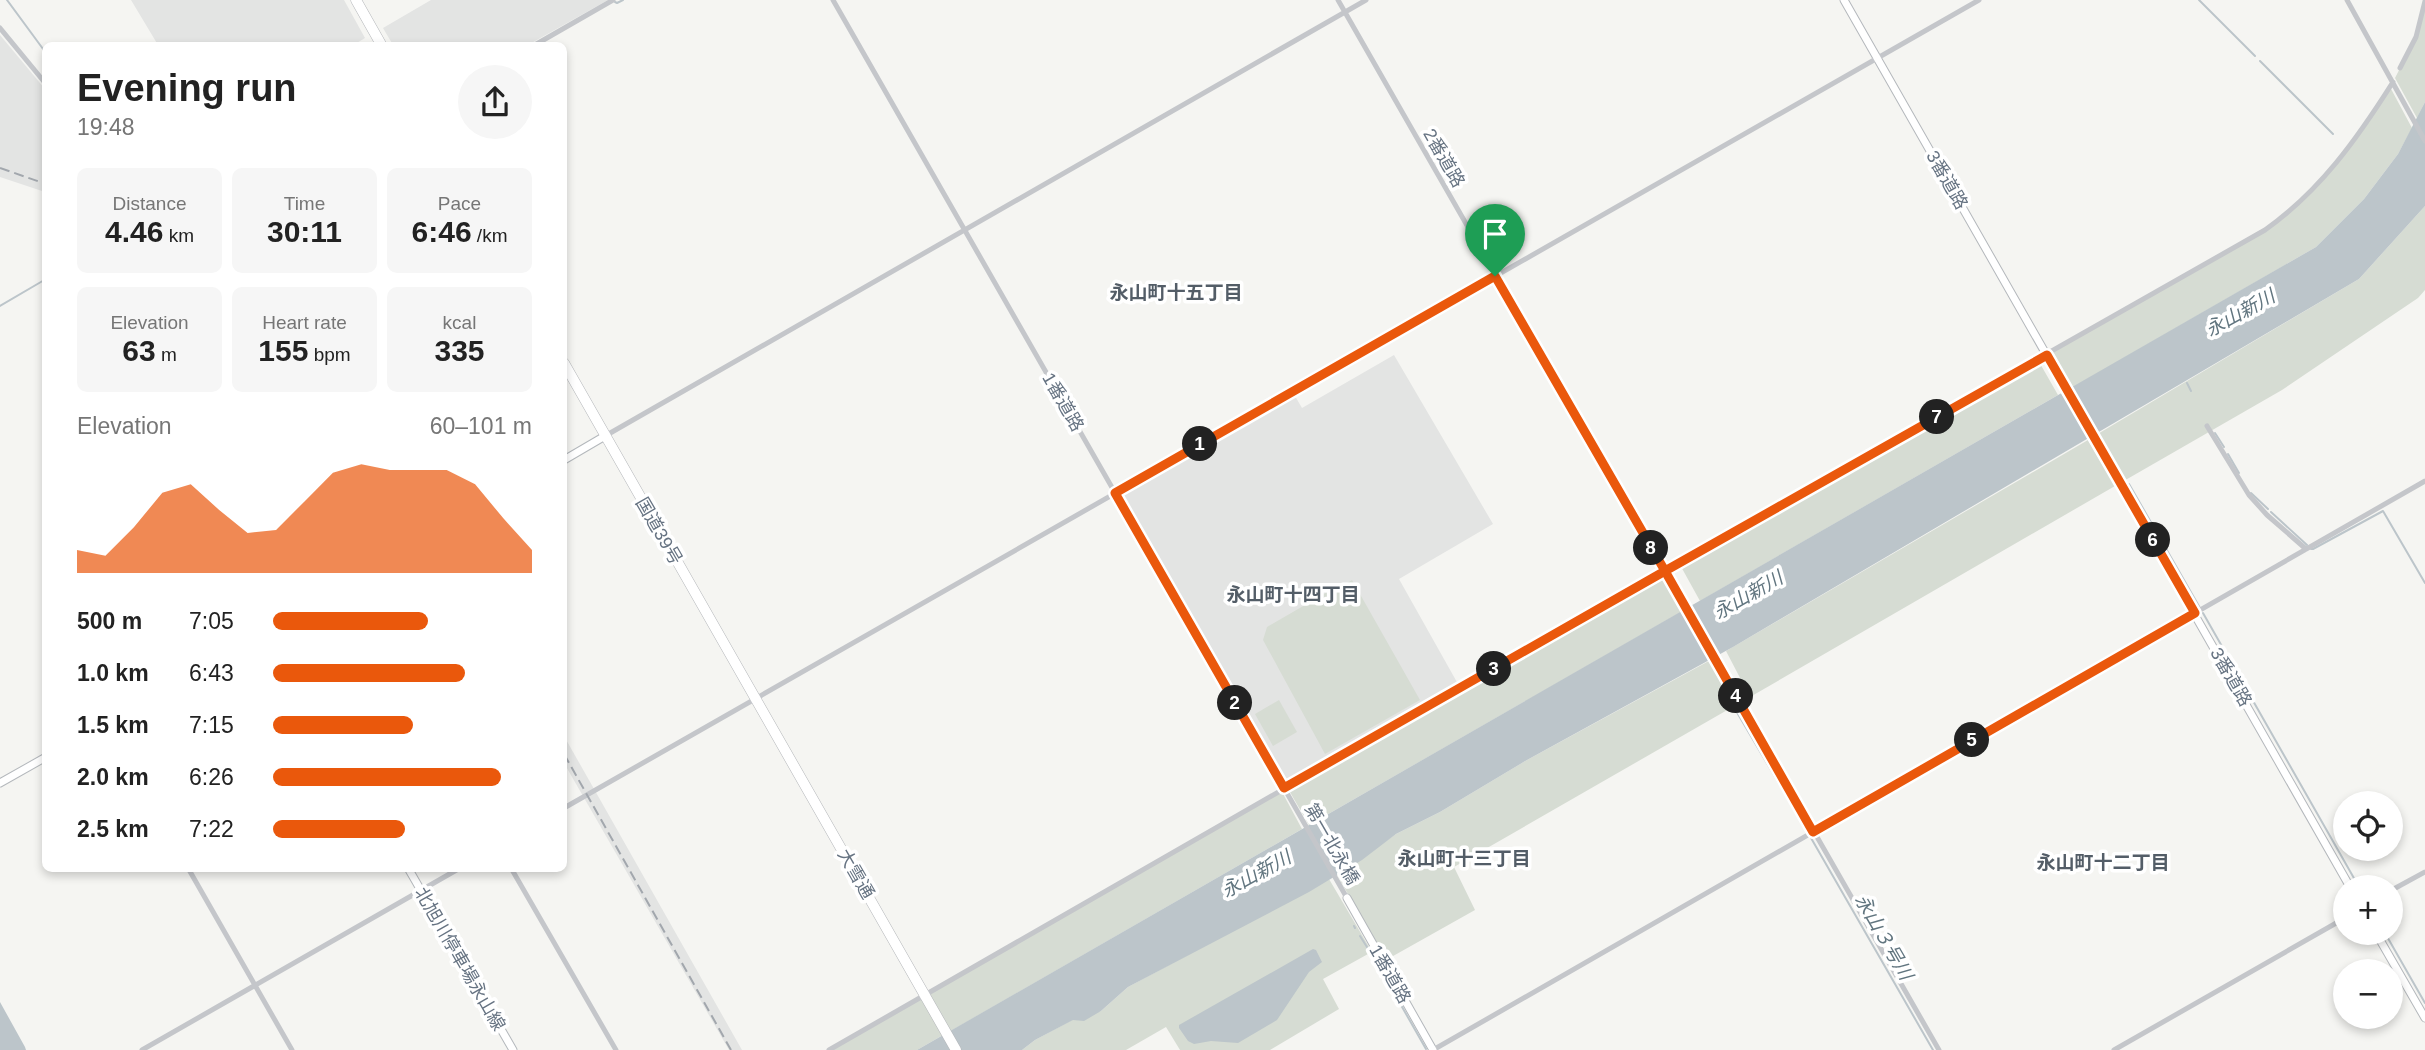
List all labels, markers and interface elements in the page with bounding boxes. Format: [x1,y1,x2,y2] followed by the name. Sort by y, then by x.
[458,65,532,139] button: share
[77,67,297,109] text: Evening run
[77,114,135,140] text: 19:48
[1419,125,1469,191] street label: 2番道路
[1922,147,1972,213] street label: 3番道路
[113,193,186,214] text: Distance
[284,193,325,214] text: Time
[438,193,481,214] text: Pace
[1465,204,1525,276] pin
[105,215,163,248] text: 4.46
[267,215,342,248] text: 30:11
[412,215,472,248] text: 6:46
[1476,215,1514,253] icon: arrive
[163,225,194,246] text: km
[472,225,507,246] text: /km
[1109,282,1243,303] district label: 永山町十五丁目
[2202,284,2280,341] water label: 永山新川
[110,312,189,333] text: Elevation
[262,312,347,333] text: Heart rate
[443,312,476,333] text: kcal
[122,334,156,367] text: 63
[258,334,308,367] text: 155
[434,334,485,367] text: 335
[156,344,177,365] text: m
[308,344,351,365] text: bpm
[1038,369,1088,435] street label: 1番道路
[1920,400,1954,434] pin: 7
[1931,406,1942,427] text: 7
[77,413,172,439] text: Elevation
[430,413,532,439] text: 60–101 m
[1182,426,1218,462] pin: 1
[1194,433,1205,454] text: 1
[632,494,686,568] street label: 国道39号
[2136,522,2170,558] pin: 6
[2147,529,2158,550] text: 6
[1634,530,1668,566] pin: 8
[1645,537,1656,558] text: 8
[1710,566,1788,623] water label: 永山新川
[1226,584,1360,605] district label: 永山町十四丁目
[77,608,142,634] text: 500 m
[189,608,234,634] text: 7:05
[2206,644,2256,710] street label: 3番道路
[1476,652,1512,686] pin: 3
[1488,658,1499,679] text: 3
[77,660,149,686] text: 1.0 km
[189,660,234,686] text: 6:43
[1718,678,1754,714] pin: 4
[1730,685,1741,706] text: 4
[1218,686,1252,720] pin: 2
[1229,692,1240,713] text: 2
[77,712,149,738] text: 1.5 km
[189,712,234,738] text: 7:15
[1954,722,1990,758] pin: 5
[1966,729,1977,750] text: 5
[77,764,149,790] text: 2.0 km
[189,764,234,790] text: 6:26
[2333,791,2403,1029] map controls
[2333,791,2403,861] button: locate
[1301,800,1363,888] street label: 第一北永橋
[77,816,149,842] text: 2.5 km
[189,816,234,842] text: 7:22
[1218,845,1296,902] water label: 永山新川
[834,846,878,902] street label: 大雪通
[1397,848,1531,869] district label: 永山町十三丁目
[2036,852,2170,873] district label: 永山町十二丁目
[2333,875,2403,945] button: +
[411,884,509,1034] street label: 北旭川停車場永山線
[1851,891,1918,985] water label: 永山３号川
[1365,941,1415,1007] street label: 1番道路
[2333,959,2403,1029] button: −

